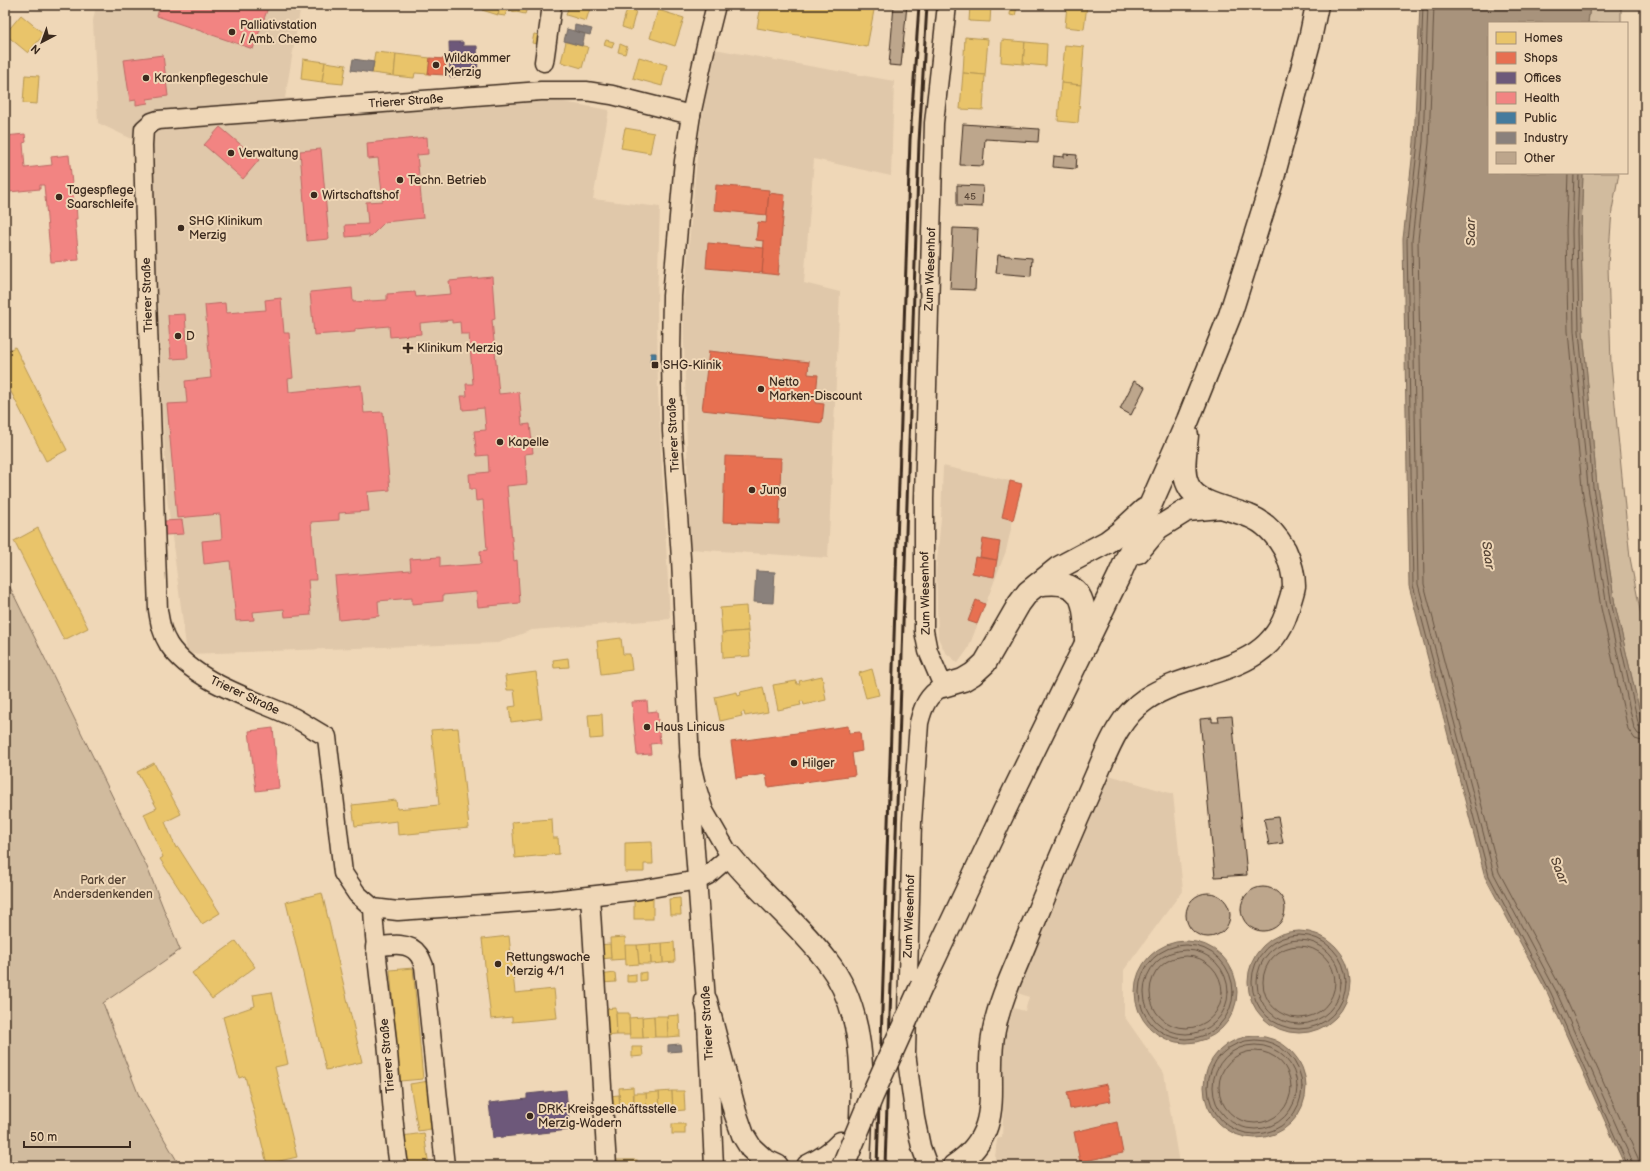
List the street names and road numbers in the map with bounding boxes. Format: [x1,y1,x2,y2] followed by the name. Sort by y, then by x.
[368,91,444,112] street label: Trierer Straße
[922,227,939,312] street label: Zum Wiesenhof
[139,257,156,333] street label: Trierer Straße
[664,397,683,473] street label: Trierer Straße
[917,551,934,636] street label: Zum Wiesenhof
[208,673,282,718] street label: Trierer Straße
[901,874,918,959] street label: Zum Wiesenhof
[698,985,717,1061] street label: Trierer Straße
[377,1018,398,1094] street label: Trierer Straße

